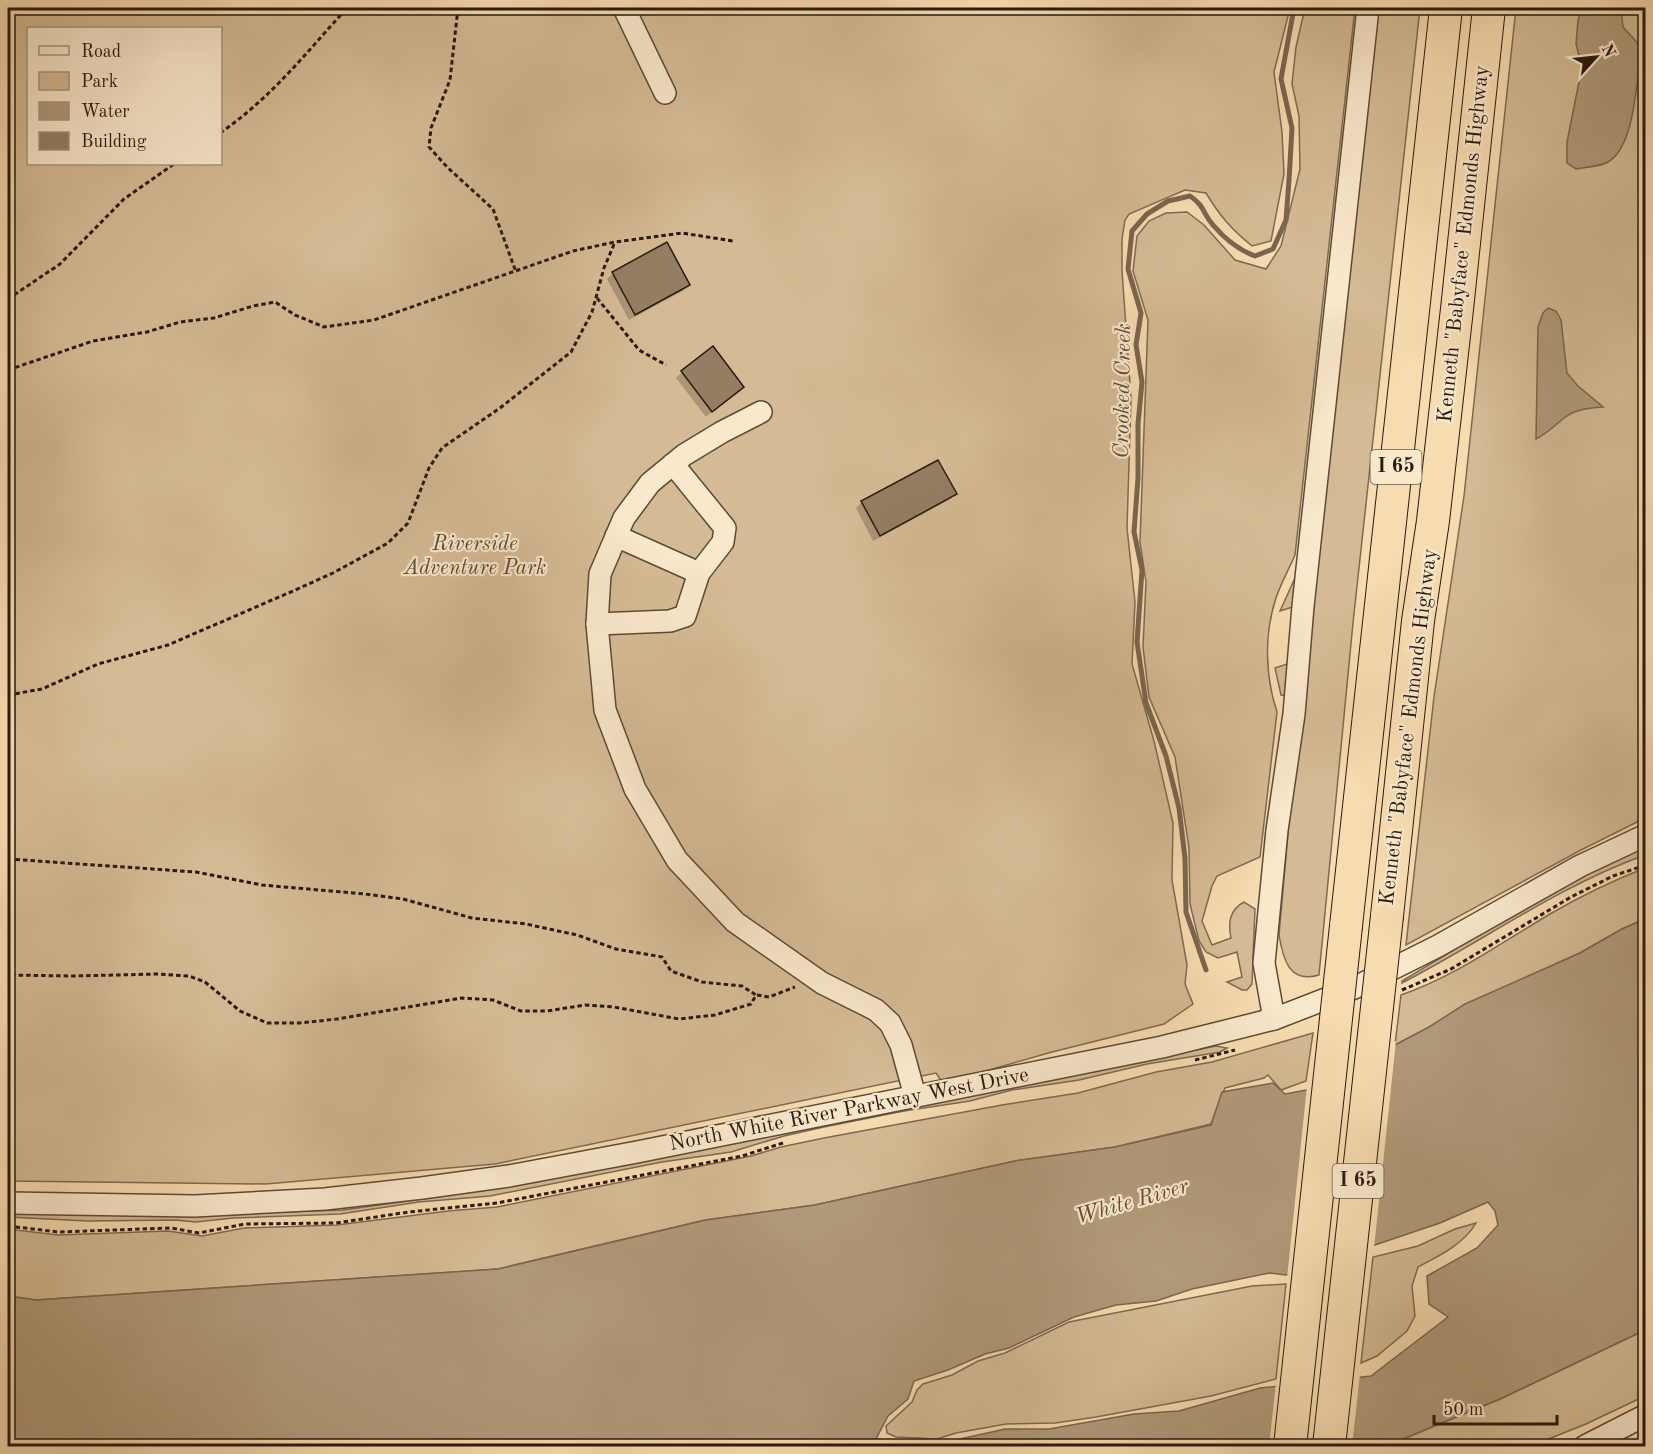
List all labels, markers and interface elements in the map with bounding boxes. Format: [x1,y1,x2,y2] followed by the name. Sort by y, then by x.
[27,27,222,165] legend
[1566,27,1626,87] north arrow
[1598,42,1618,61] text: N
[81,43,121,61] text: Road
[1435,64,1493,424] street label: Kenneth "Babyface" Edmonds Highway
[81,73,118,91] text: Park
[81,103,130,121] text: Water
[81,133,147,151] text: Building
[1111,323,1135,459] water label: Crooked Creek
[1370,450,1422,484] road number: I 65
[403,534,546,579] park label: Riverside Adventure Park
[1377,547,1441,907] street label: Kenneth "Babyface" Edmonds Highway
[667,1065,1031,1155] street label: North White River Parkway West Drive
[1332,1164,1384,1198] road number: I 65
[1073,1175,1192,1229] water label: White River
[1434,1388,1557,1426] scale bar
[1443,1401,1483,1419] text: 50 m

